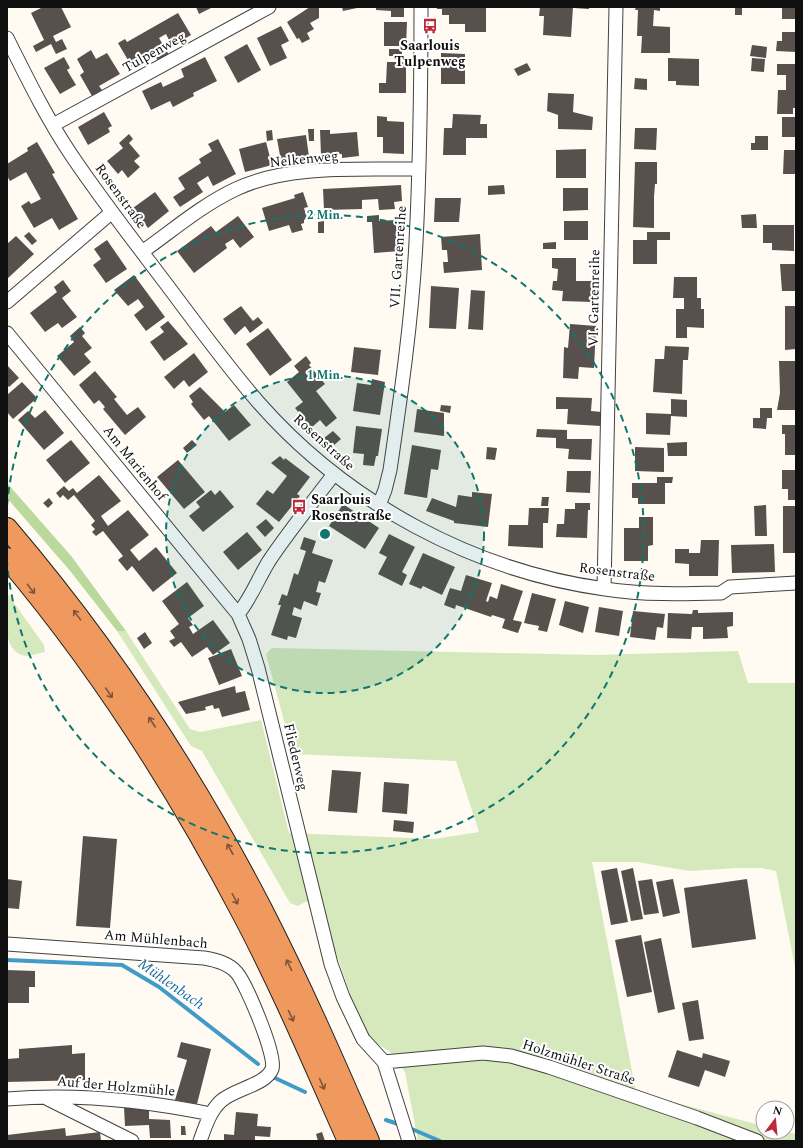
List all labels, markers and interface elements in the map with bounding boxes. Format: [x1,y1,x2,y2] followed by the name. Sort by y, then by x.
[421,17,439,35] bus stop icon: Saarlouis Tulpenweg
[119,26,189,78] street label: Tulpenweg
[394,35,466,72] place label: Saarlouis Tulpenweg
[268,145,340,173] street label: Nelkenweg
[90,159,152,233] street label: Rosenstraße
[384,205,412,309] street label: VII. Gartenreihe
[307,206,343,225] text: 2 Min.
[583,249,605,347] street label: VI. Gartenreihe
[307,366,343,385] text: 1 Min.
[289,409,360,476] street label: Rosenstraße
[98,421,173,506] street label: Am Marienhof
[311,489,392,526] place label: Saarlouis Rosenstraße
[290,498,308,516] bus stop icon: Saarlouis Rosenstraße
[318,527,332,541] centre of rings
[578,557,656,587] street label: Rosenstraße
[27,583,36,594] one-way arrow
[73,610,82,621] one-way arrow
[105,687,113,698] one-way arrow
[148,717,156,728] one-way arrow
[278,721,314,793] street label: Fliederweg
[225,843,233,855] one-way arrow
[231,893,239,905] one-way arrow
[103,924,209,954] street label: Am Mühlenbach
[133,953,209,1015] water label: Mühlenbach
[285,959,292,971] one-way arrow
[288,1010,295,1022] one-way arrow
[520,1034,639,1090] street label: Holzmühler Straße
[56,1070,176,1102] street label: Auf der Holzmühle
[319,1077,327,1089] one-way arrow
[755,1100,795,1140] north arrow
[771,1101,784,1120] text: N

